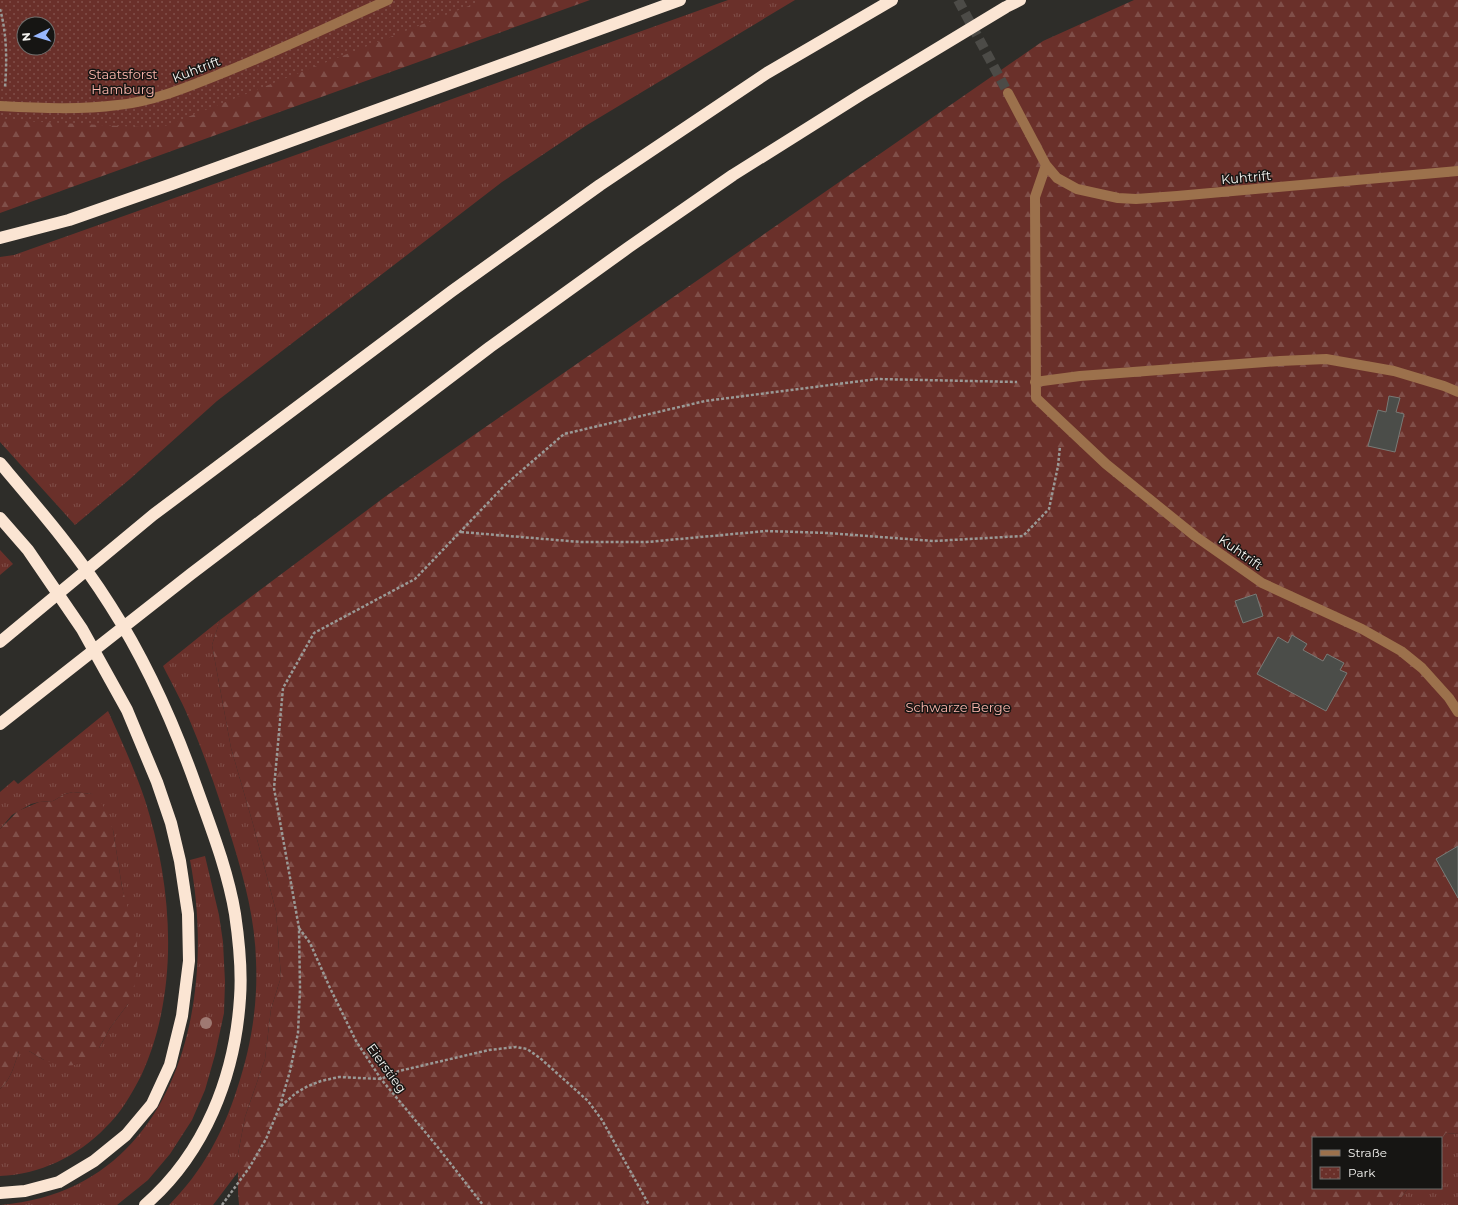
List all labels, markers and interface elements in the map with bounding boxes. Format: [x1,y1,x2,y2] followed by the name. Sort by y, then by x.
[16,16,56,56] north arrow
[19,32,33,42] text: N
[170,53,222,85] street label: Kuhtrift
[88,66,158,97] park label: Staatsforst Hamburg
[1220,167,1272,187] street label: Kuhtrift
[1216,531,1266,573] street label: Kuhtrift
[905,699,1011,715] park label: Schwarze Berge
[364,1040,410,1096] street label: Eierstieg
[1312,1137,1442,1189] legend
[1348,1145,1387,1160] text: Straße
[1348,1165,1376,1180] text: Park

